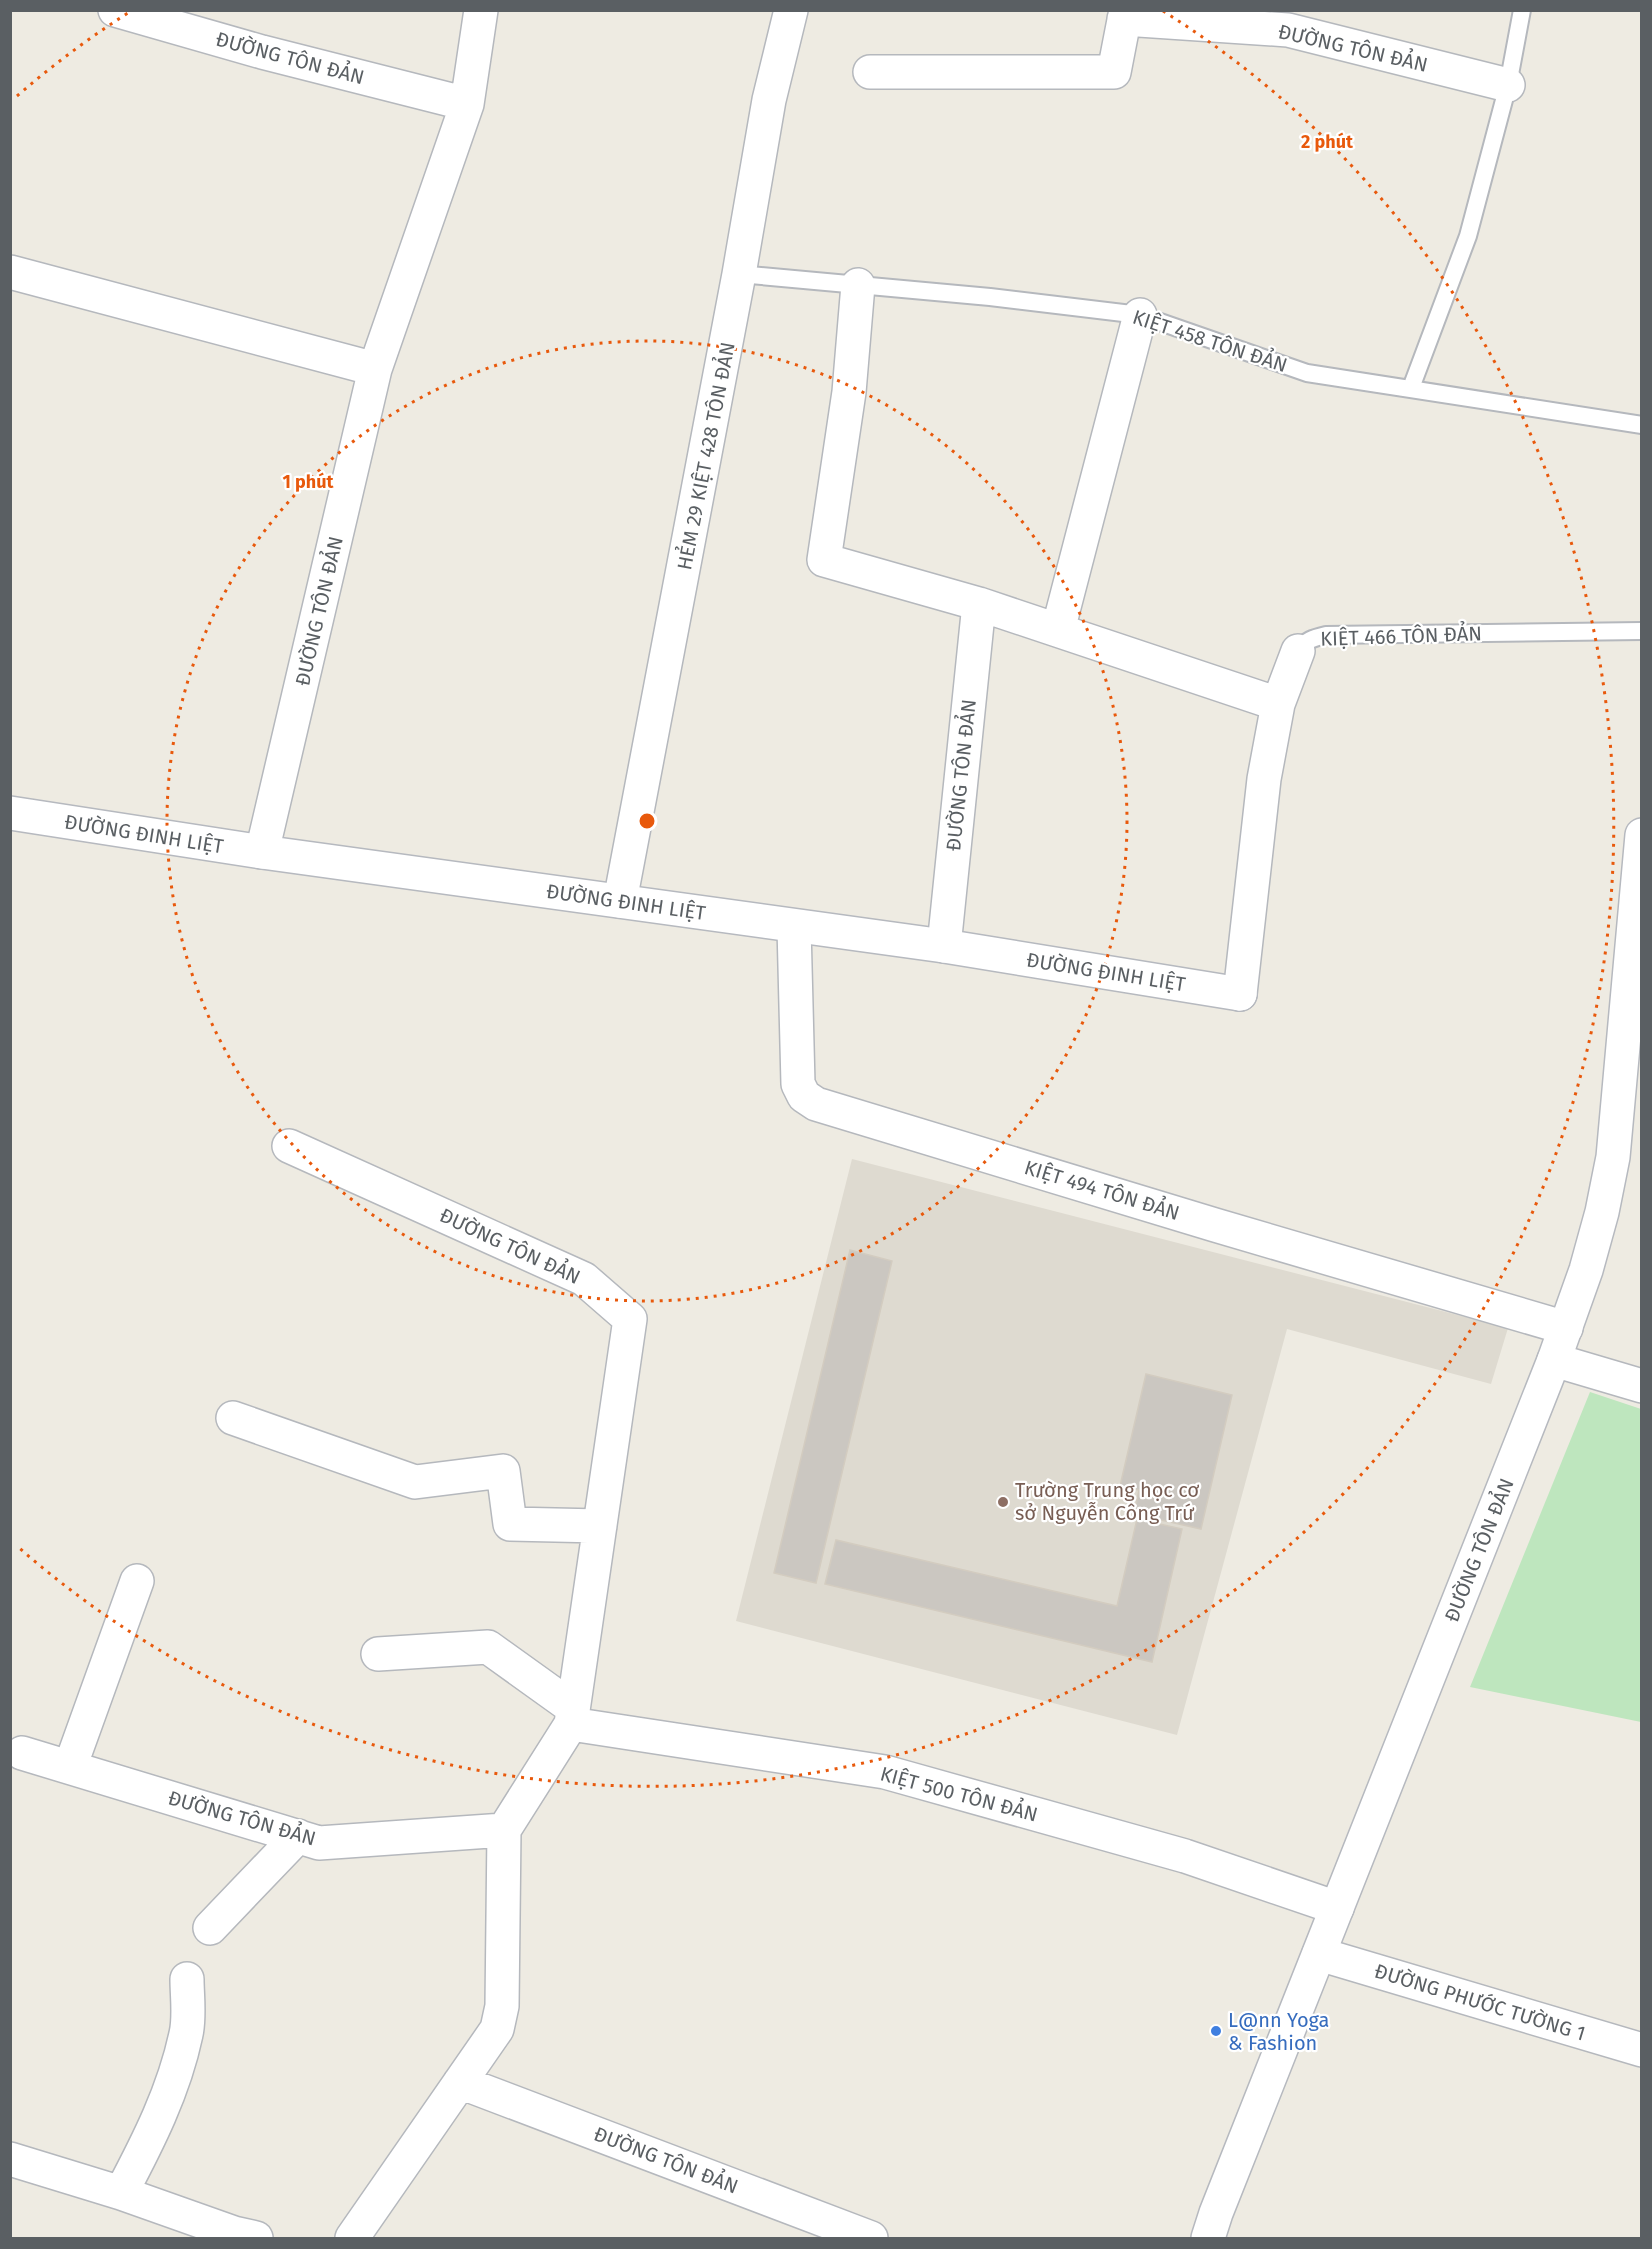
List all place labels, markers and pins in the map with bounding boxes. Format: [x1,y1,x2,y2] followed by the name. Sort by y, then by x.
[637,811,657,831] centre of rings
[1015,1478,1199,1525] place label: Trường Trung học cơ sở Nguyễn Công Trứ
[996,1495,1010,1509] marker: Trường Trung học cơ sở Nguyễn Công Trứ
[1228,2008,1330,2055] place label: L@nn Yoga & Fashion
[1209,2024,1223,2038] marker: L@nn Yoga & Fashion

